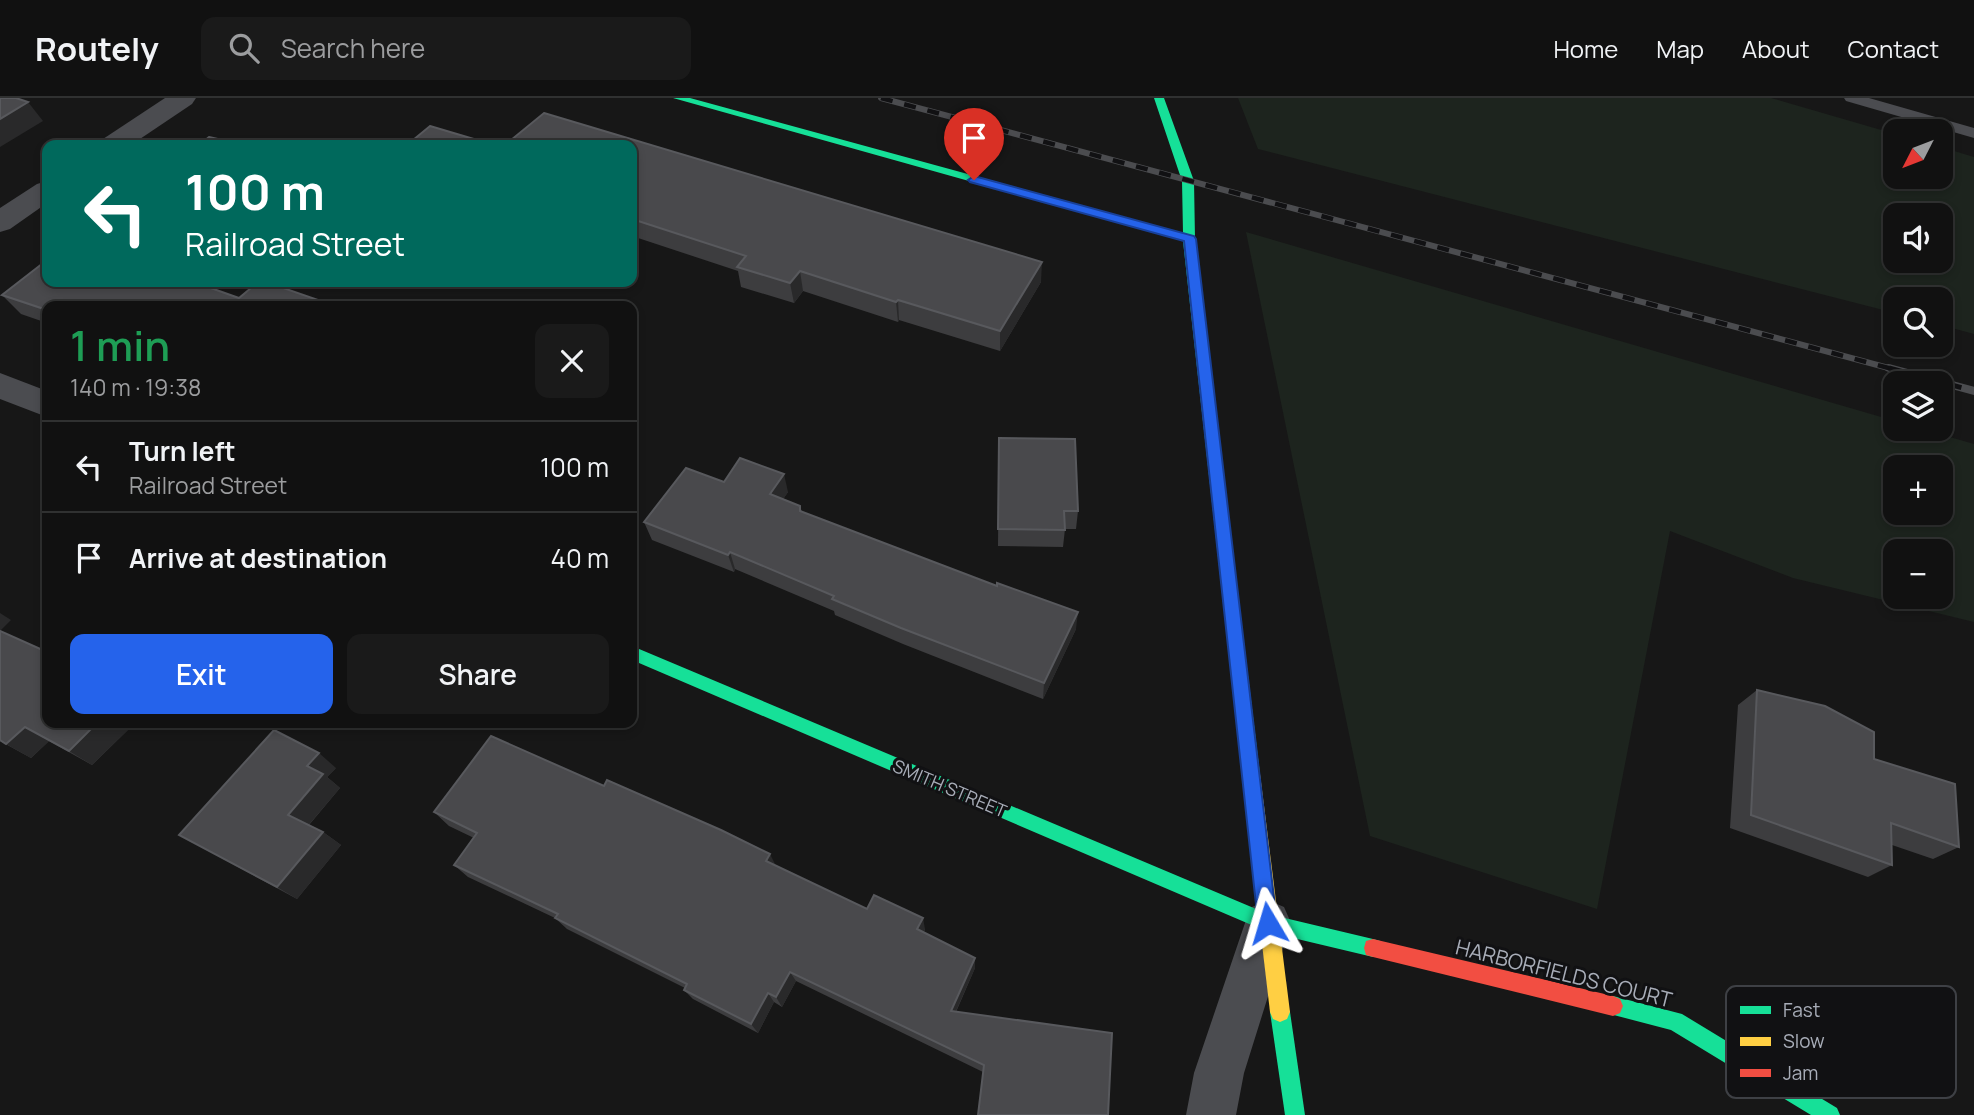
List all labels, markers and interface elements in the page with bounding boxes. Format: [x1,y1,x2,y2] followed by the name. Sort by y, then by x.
[201,17,691,80] search box
[35,26,159,71] text: Routely
[225,29,263,67] icon: search
[281,30,425,66] text: Search here
[1553,32,1618,65] text: Home
[1656,32,1704,65] text: Map
[1742,32,1810,65] text: About
[1848,32,1939,65] text: Contact
[944,108,1004,180] pin
[955,119,993,157] icon: arrive
[1883,119,1953,189] north arrow
[1883,119,1953,609] map controls
[185,158,325,225] text: 100 m
[70,168,161,259] icon: left
[1883,203,1953,273] button: sound
[185,222,405,266] text: Railroad Street
[1883,287,1953,357] button: search
[70,316,170,374] text: 1 min
[535,324,609,398] button: close
[70,371,201,403] text: 140 m · 19:38
[1883,371,1953,441] button: layers
[129,433,236,469] text: Turn left
[70,448,108,486] icon: left
[540,449,609,485] text: 100 m
[1883,455,1953,525] button: +
[129,469,287,501] text: Railroad Street
[70,539,108,577] icon: arrive
[1883,539,1953,609] button: −
[129,540,387,576] text: Arrive at destination
[551,540,609,576] text: 40 m
[70,634,333,714] button: Exit
[347,634,609,714] button: Share
[889,753,1011,823] street label: SMITH STREET
[1231,886,1305,960] position arrow
[1453,933,1676,1014] street label: HARBORFIELDS COURT
[1726,986,1956,1098] legend
[1783,997,1820,1023] text: Fast
[1783,1028,1825,1054] text: Slow
[1783,1060,1818,1086] text: Jam

